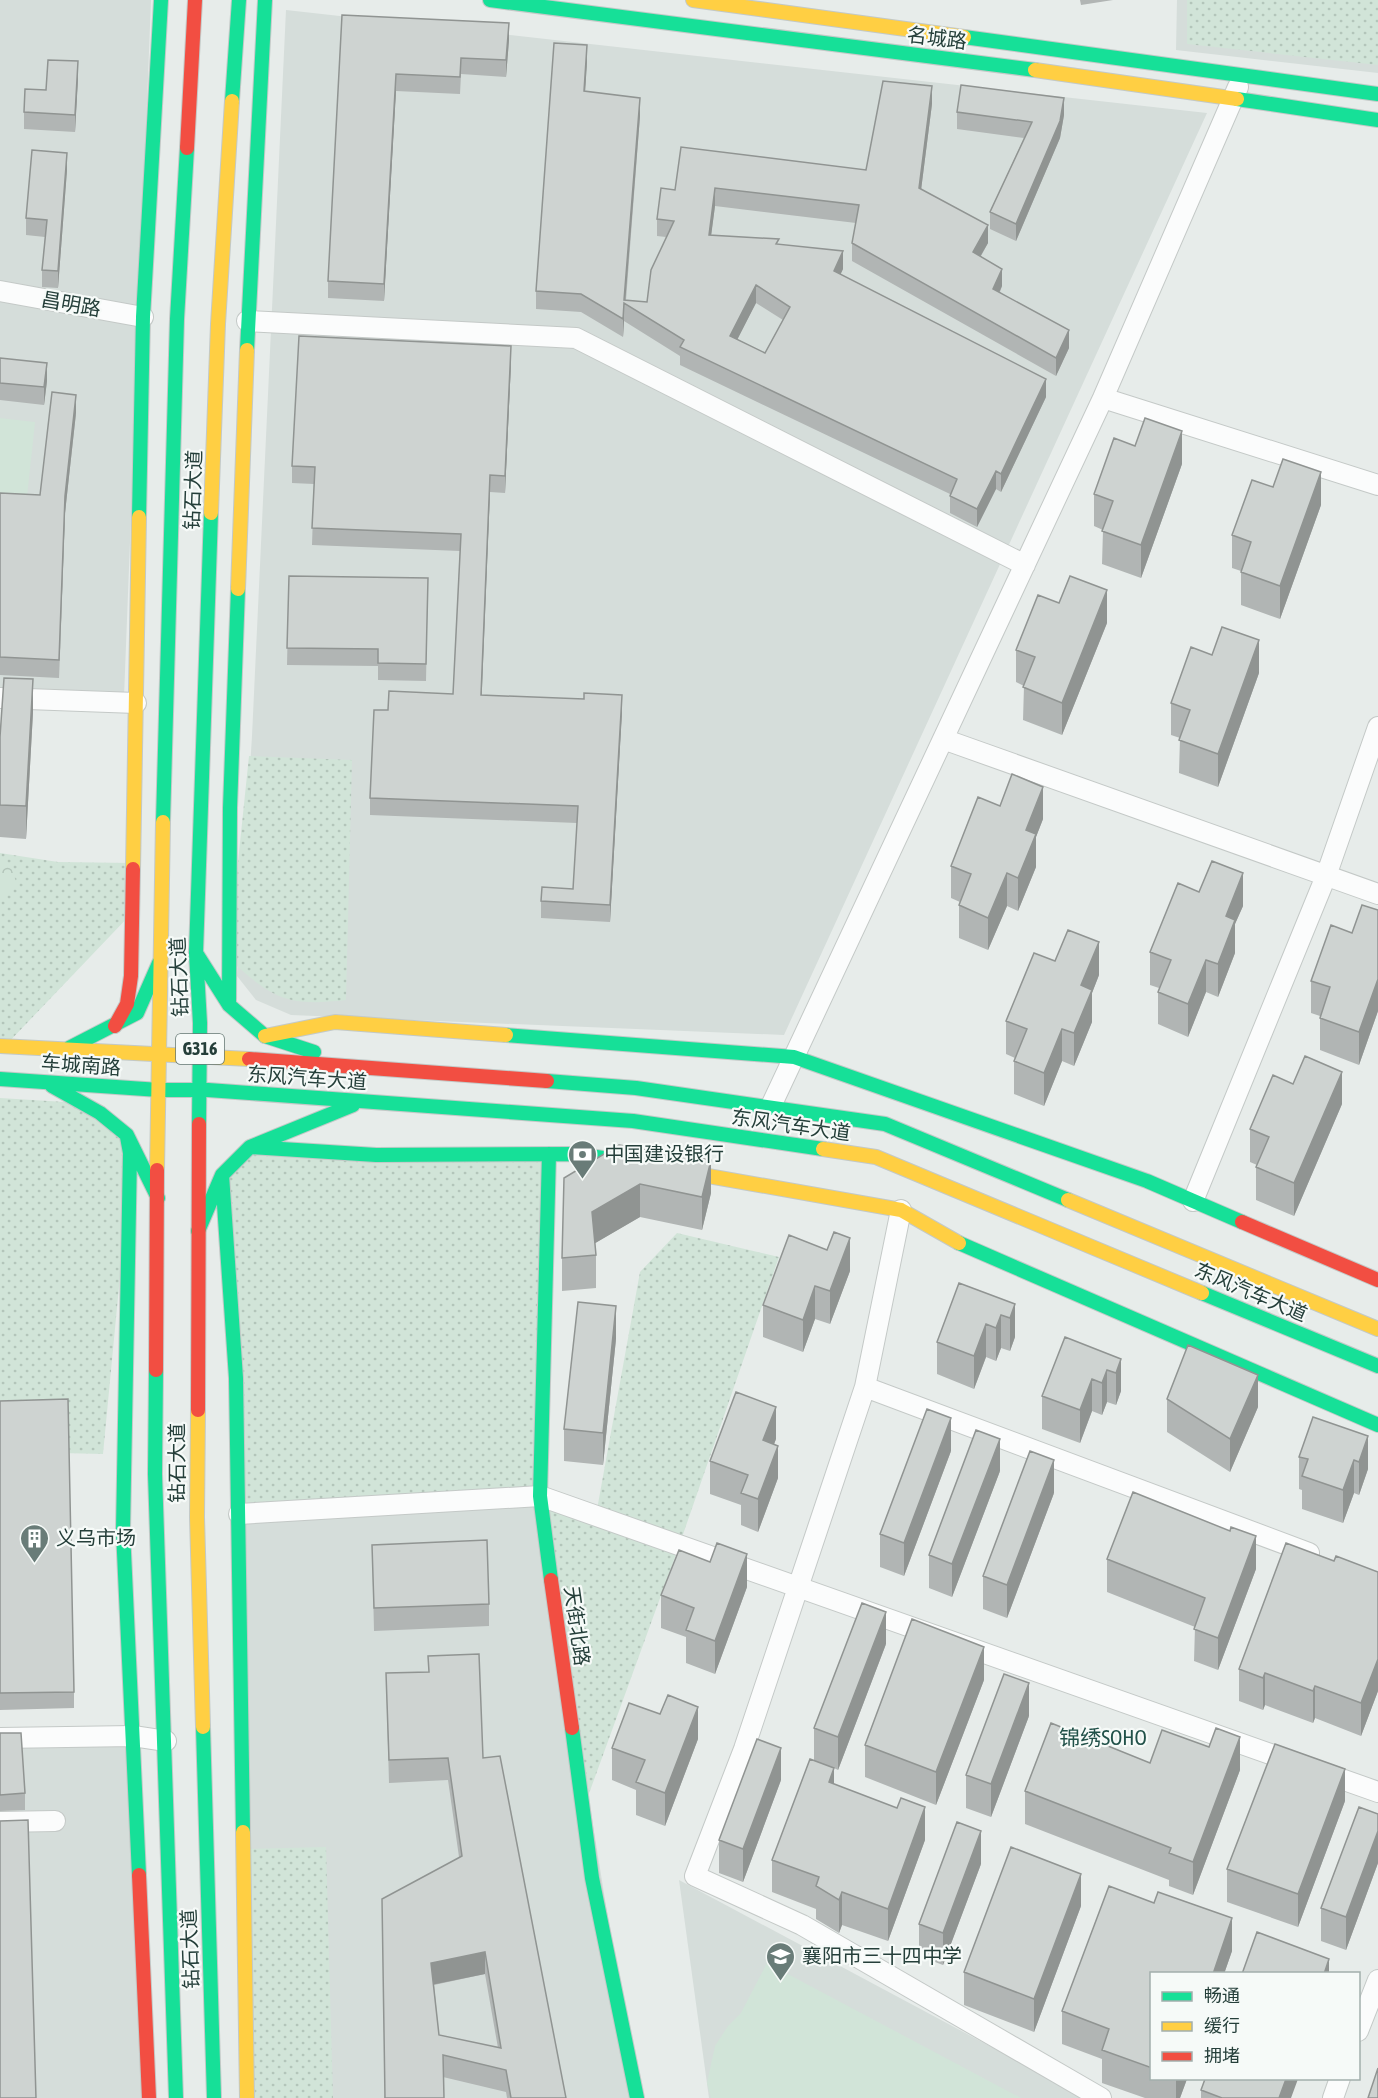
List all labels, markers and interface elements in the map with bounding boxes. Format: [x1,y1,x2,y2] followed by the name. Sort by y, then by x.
[906,22,968,53] street label: 名城路
[40,287,103,320] street label: 昌明路
[180,450,205,530] street label: 钻石大道
[166,937,191,1017] street label: 钻石大道
[176,1034,224,1064] road number: G316
[40,1050,122,1079] street label: 车城南路
[246,1062,368,1093] street label: 东风汽车大道
[730,1105,852,1144] street label: 东风汽车大道
[567,1138,599,1180] bank icon: 中国建设银行
[604,1142,724,1165] place label: 中国建设银行
[1191,1258,1311,1326] street label: 东风汽车大道
[165,1423,188,1503] street label: 钻石大道
[19,1522,51,1564] building icon: 义乌市场
[56,1526,136,1549] place label: 义乌市场
[561,1585,594,1667] street label: 天街北路
[1059,1725,1147,1749] district label: 锦绣SOHO
[177,1909,202,1989] street label: 钻石大道
[765,1940,797,1982] school or university icon: 襄阳市三十四中学
[802,1944,962,1967] place label: 襄阳市三十四中学
[1150,1972,1360,2080] legend
[1204,1985,1240,2006] text: 畅通
[1204,2015,1240,2036] text: 缓行
[1204,2045,1240,2066] text: 拥堵

